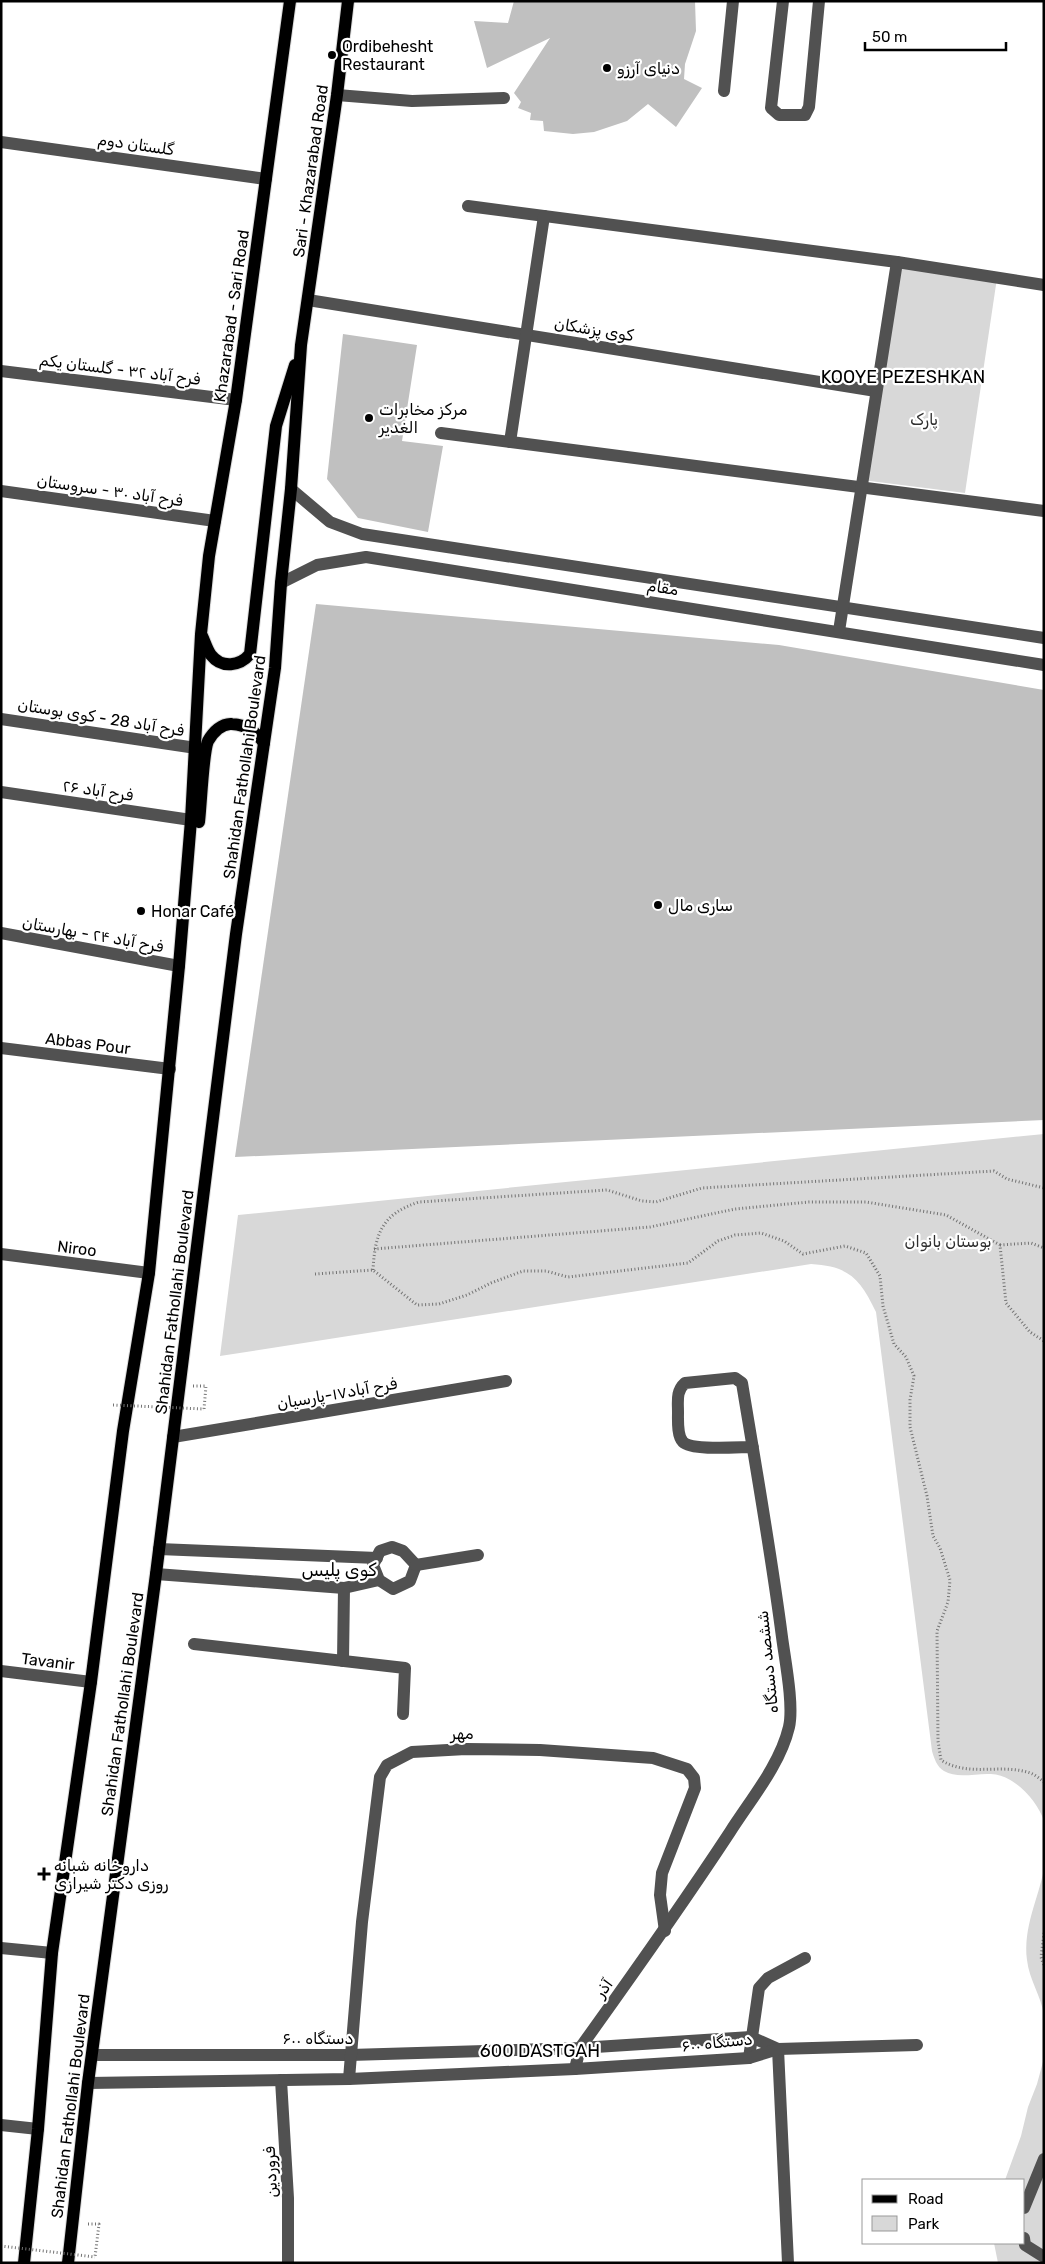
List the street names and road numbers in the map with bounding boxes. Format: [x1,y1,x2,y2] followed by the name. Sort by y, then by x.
[289,84,332,259] street label: Sari - Khazarabad Road
[97,130,176,160] street label: گلستان دوم
[210,229,253,404] street label: Khazarabad - Sari Road
[553,314,636,346] street label: کوی پزشکان
[38,350,202,391] street label: فرح آباد ۳۲ - گلستان یکم
[35,471,185,512] street label: فرح آباد ۳۰ - سروستان
[646,576,680,600] street label: مقام
[219,654,270,880] street label: Shahidan Fathollahi Boulevard
[16,695,186,742] street label: فرح آباد 28 - کوی بوستان
[61,776,135,807] street label: فرح آباد ۲۶
[21,913,165,958] street label: فرح آباد ۲۴ - بهارستان
[44,1029,132,1058] street label: Abbas Pour
[151,1189,198,1415] street label: Shahidan Fathollahi Boulevard
[56,1237,98,1260] street label: Niroo
[275,1373,399,1415] street label: فرح آباد۱۷-پارسیان
[97,1591,148,1817] street label: Shahidan Fathollahi Boulevard
[753,1610,782,1714] street label: ششصد دستگاه
[20,1649,76,1674] street label: Tavanir
[449,1724,474,1744] street label: مهر
[590,1975,618,2003] street label: آذر
[47,1993,94,2219] street label: Shahidan Fathollahi Boulevard
[282,2029,354,2048] street label: ۶۰۰ دستگاه
[681,2029,753,2056] street label: ۶۰۰ دستگاه
[260,2145,282,2198] street label: فروردین

